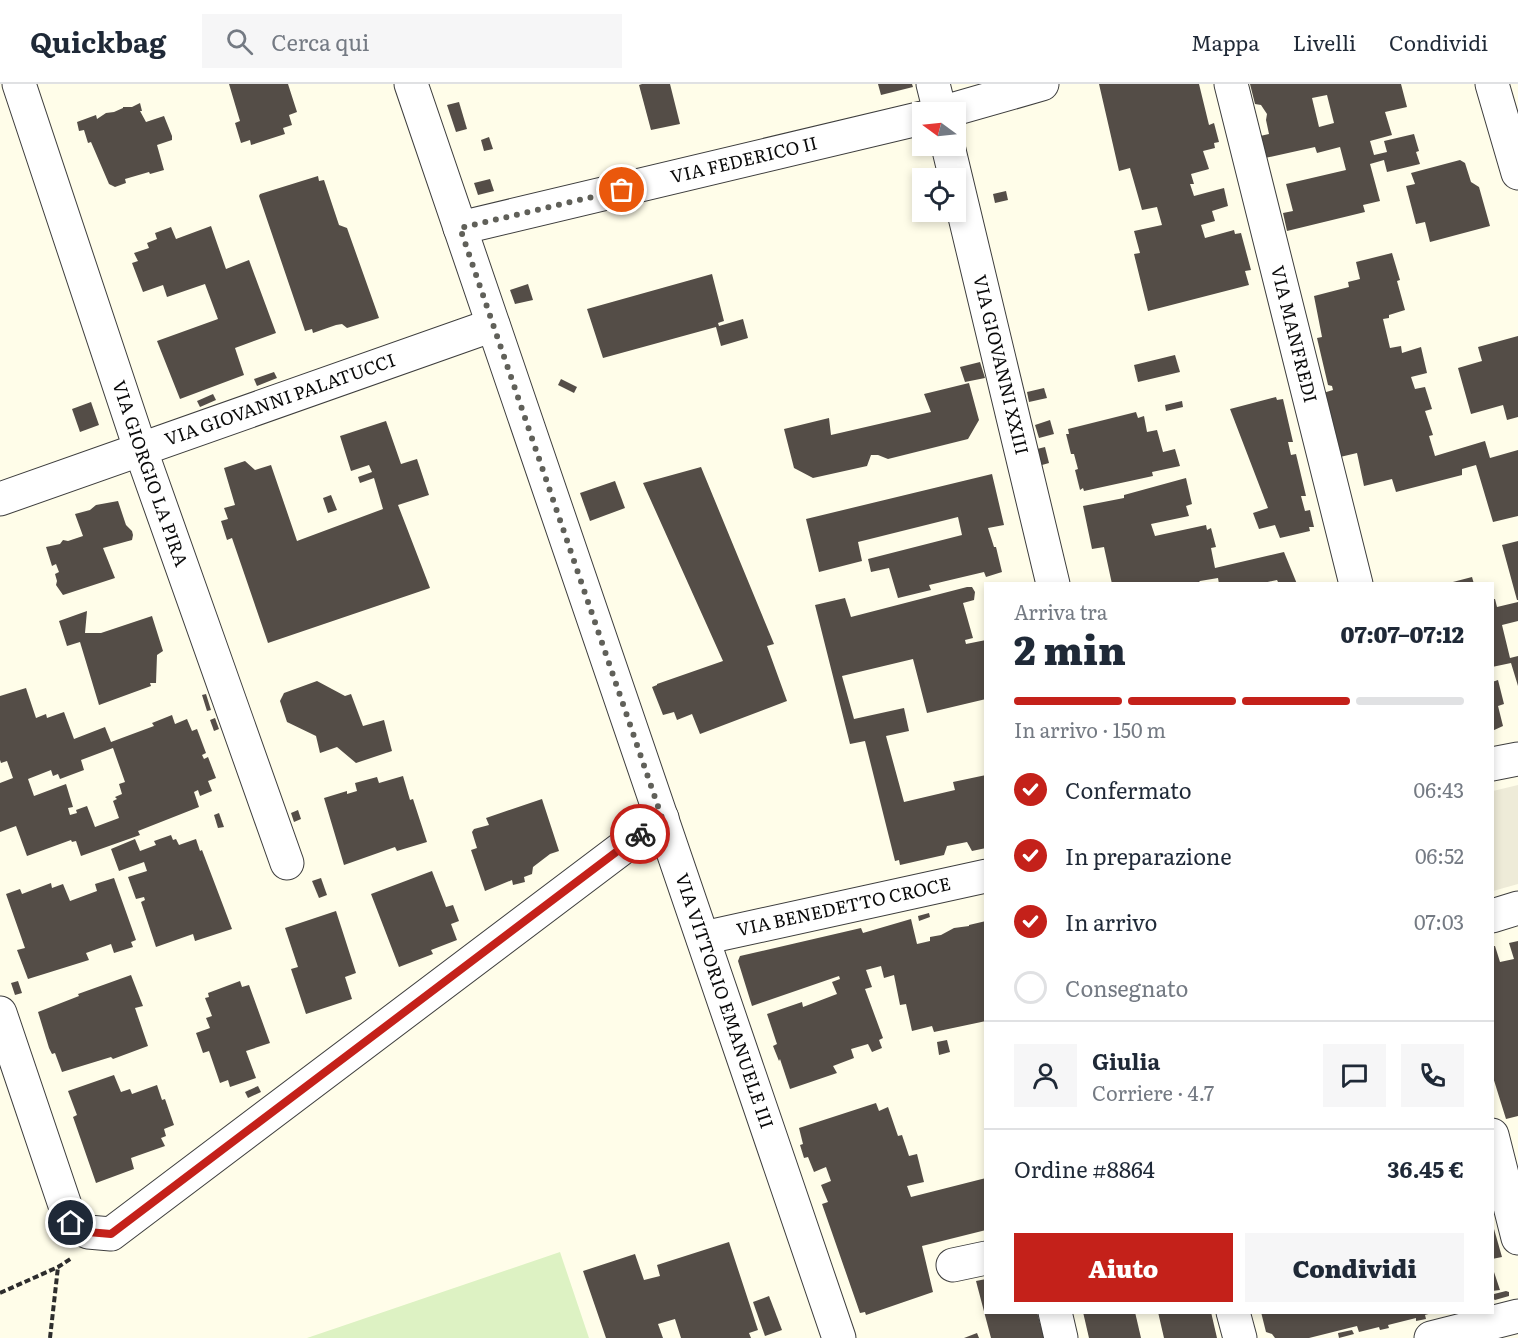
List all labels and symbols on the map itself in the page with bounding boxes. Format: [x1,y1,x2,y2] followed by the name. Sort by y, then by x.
[912,102,966,156] north arrow
[668,128,820,189] street label: VIA FEDERICO II
[596,164,647,215] pin
[1265,262,1325,405] street label: VIA MANFREDI
[967,272,1037,457] street label: VIA GIOVANNI XXIII
[160,346,399,452] street label: VIA GIOVANNI PALATUCCI
[106,376,196,570] street label: VIA GIORGIO LA PIRA
[610,804,670,864] courier
[669,869,782,1132] street label: VIA VITTORIO EMANUELE III
[734,869,953,942] street label: VIA BENEDETTO CROCE
[45,1197,96,1248] pin

